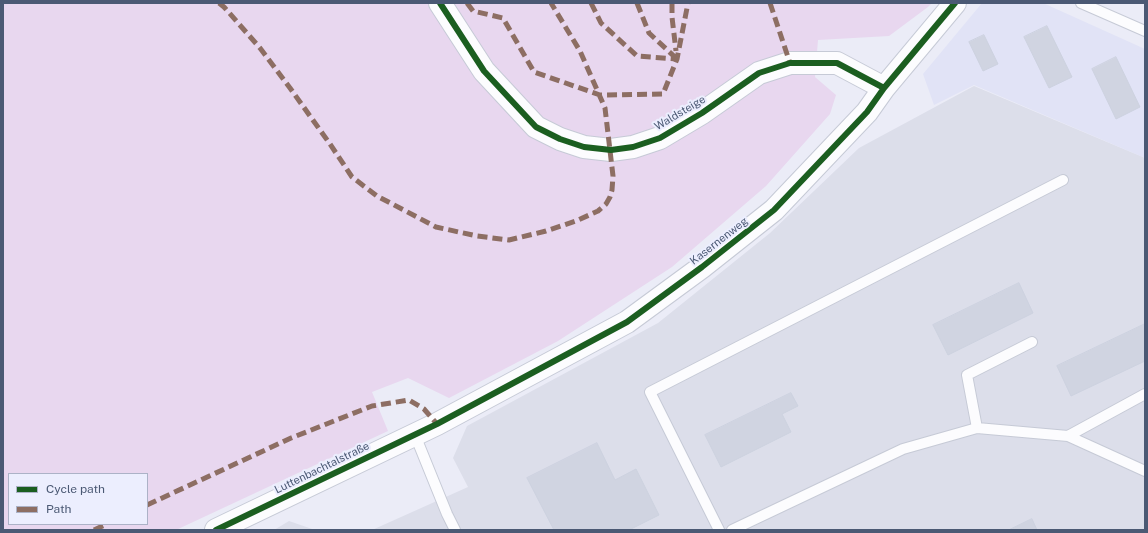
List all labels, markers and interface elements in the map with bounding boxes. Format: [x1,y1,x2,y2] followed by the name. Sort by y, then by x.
[652,93,708,133] street label: Waldsteige
[687,214,751,268] street label: Kasernenweg
[272,439,372,497] street label: Luttenbachtalstraße
[8,473,148,525] legend
[46,482,105,496] text: Cycle path
[46,502,72,516] text: Path

